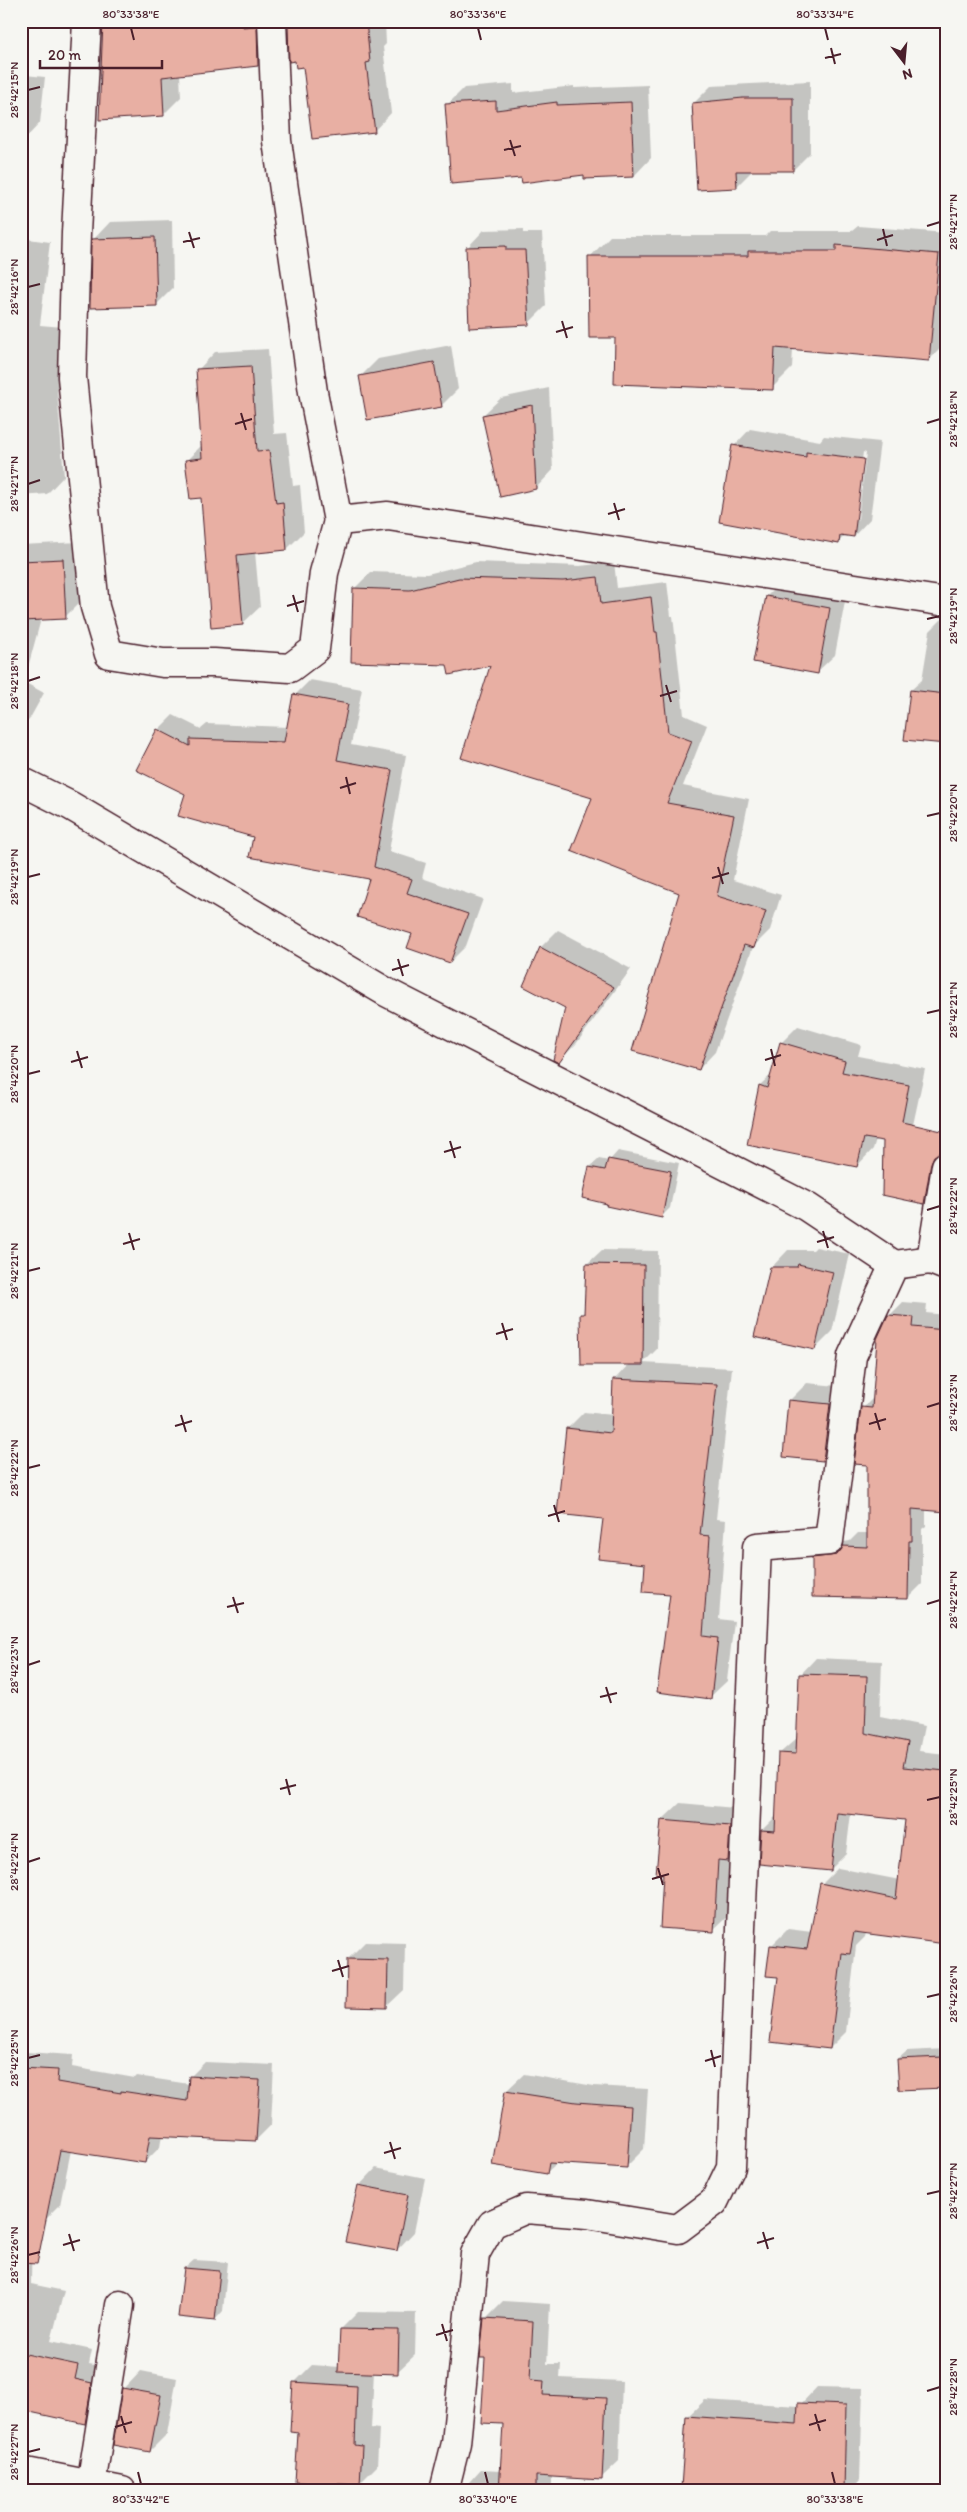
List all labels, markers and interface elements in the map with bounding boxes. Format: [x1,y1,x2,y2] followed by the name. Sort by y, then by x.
[103,7,160,21] text: 80°33'38"E
[450,7,507,21] text: 80°33'36"E
[796,7,854,21] text: 80°33'34"E
[40,38,162,70] scale bar
[880,38,930,88] north arrow
[48,46,82,64] text: 20 m
[7,62,21,118] text: 28°42'15"N
[901,65,914,83] text: N
[946,194,960,250] text: 28°42'17"N
[7,259,21,315] text: 28°42'16"N
[946,391,960,447] text: 28°42'18"N
[7,456,21,512] text: 28°42'17"N
[946,588,960,644] text: 28°42'19"N
[7,653,21,709] text: 28°42'18"N
[946,784,960,842] text: 28°42'20"N
[7,849,21,905] text: 28°42'19"N
[946,982,960,1038] text: 28°42'21"N
[7,1045,21,1103] text: 28°42'20"N
[946,1177,960,1235] text: 28°42'22"N
[7,1243,21,1299] text: 28°42'21"N
[946,1374,960,1432] text: 28°42'23"N
[7,1439,21,1497] text: 28°42'22"N
[946,1571,960,1629] text: 28°42'24"N
[7,1636,21,1694] text: 28°42'23"N
[946,1768,960,1826] text: 28°42'25"N
[7,1833,21,1891] text: 28°42'24"N
[946,1965,960,2023] text: 28°42'26"N
[7,2029,21,2087] text: 28°42'25"N
[946,2163,960,2219] text: 28°42'27"N
[7,2226,21,2284] text: 28°42'26"N
[946,2358,960,2416] text: 28°42'28"N
[7,2424,21,2480] text: 28°42'27"N
[112,2492,170,2506] text: 80°33'42"E
[459,2492,518,2506] text: 80°33'40"E
[807,2492,864,2506] text: 80°33'38"E

